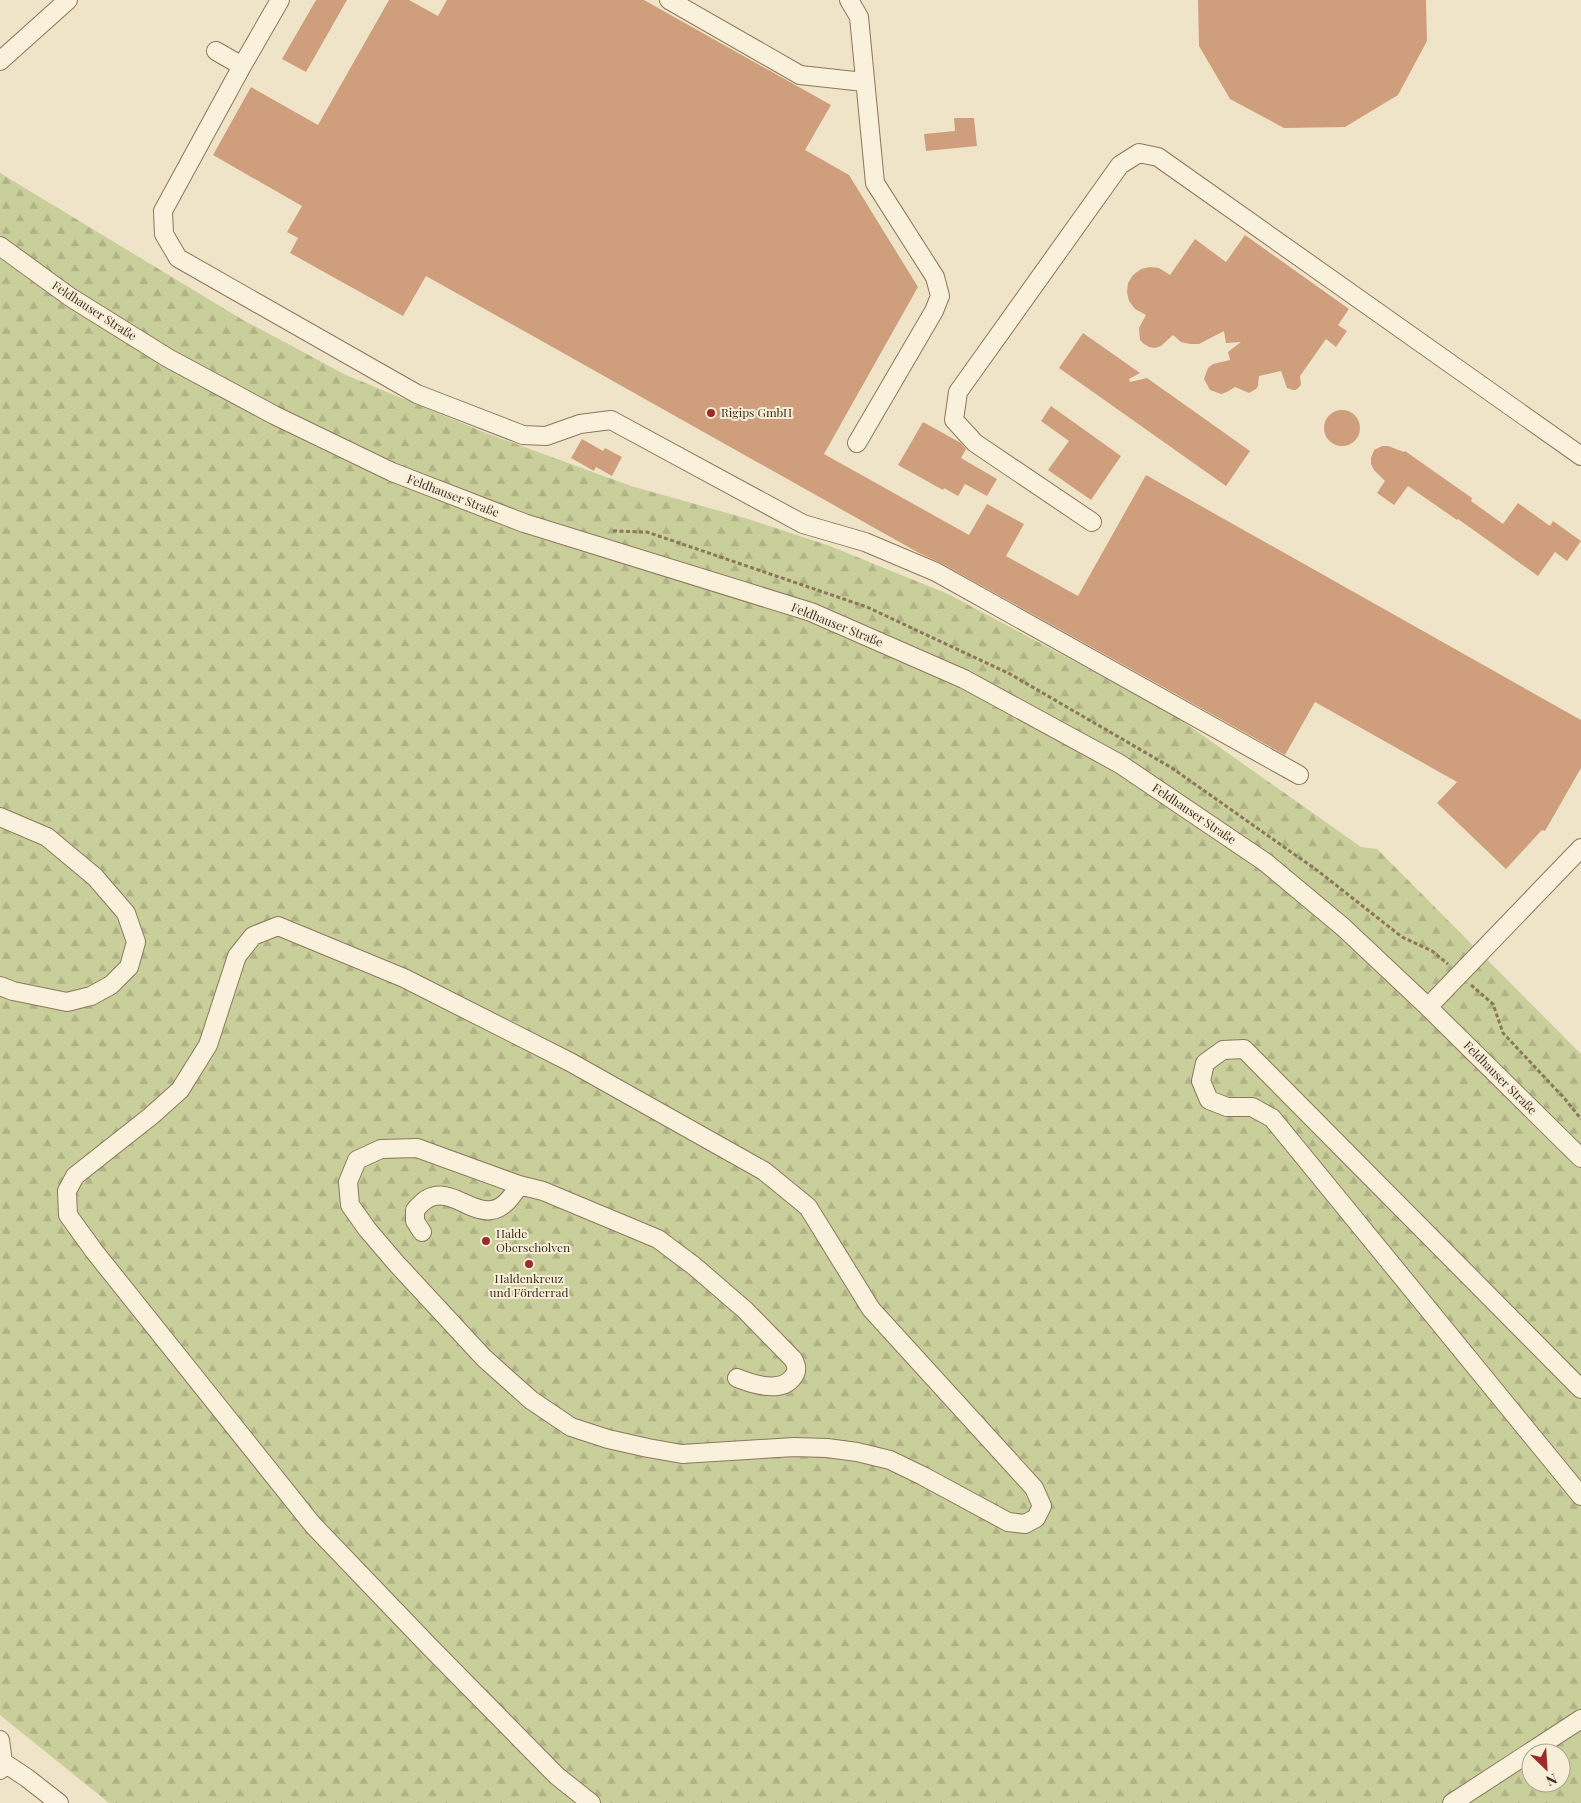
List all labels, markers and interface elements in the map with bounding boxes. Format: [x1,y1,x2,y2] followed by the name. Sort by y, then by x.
[49,277,140,343] street label: Feldhauser Straße
[721,404,792,420] place label: Rigips GmbH
[705,407,717,419] marker: Rigips GmbH
[405,470,502,520] street label: Feldhauser Straße
[789,598,886,650] street label: Feldhauser Straße
[1150,779,1239,847] street label: Feldhauser Straße
[1461,1037,1541,1117] street label: Feldhauser Straße
[496,1225,570,1255] place label: Halde Oberscholven
[480,1235,492,1247] marker: Halde Oberscholven
[523,1258,535,1270] marker: Haldenkreuz und Förderrad
[490,1270,569,1300] place label: Haldenkreuz und Förderrad
[1521,1743,1571,1793] north arrow
[1543,1769,1560,1791] text: N

